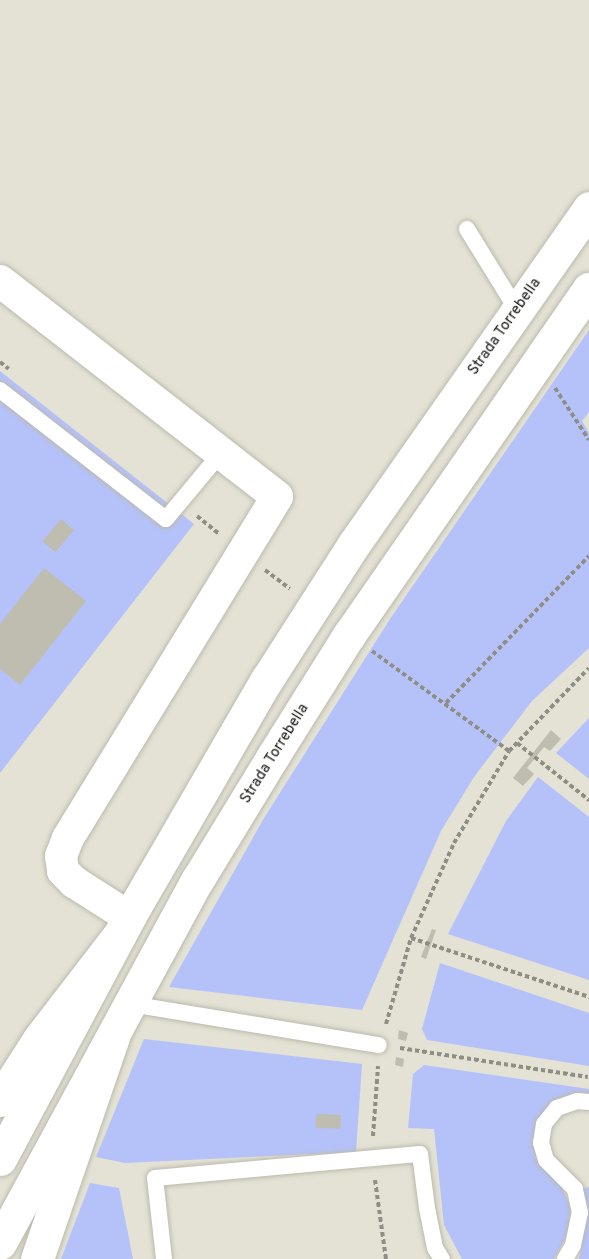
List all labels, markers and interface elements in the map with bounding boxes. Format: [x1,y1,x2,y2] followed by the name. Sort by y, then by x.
[465,275,545,379] street label: Strada Torrebella
[237,701,313,807] street label: Strada Torrebella

